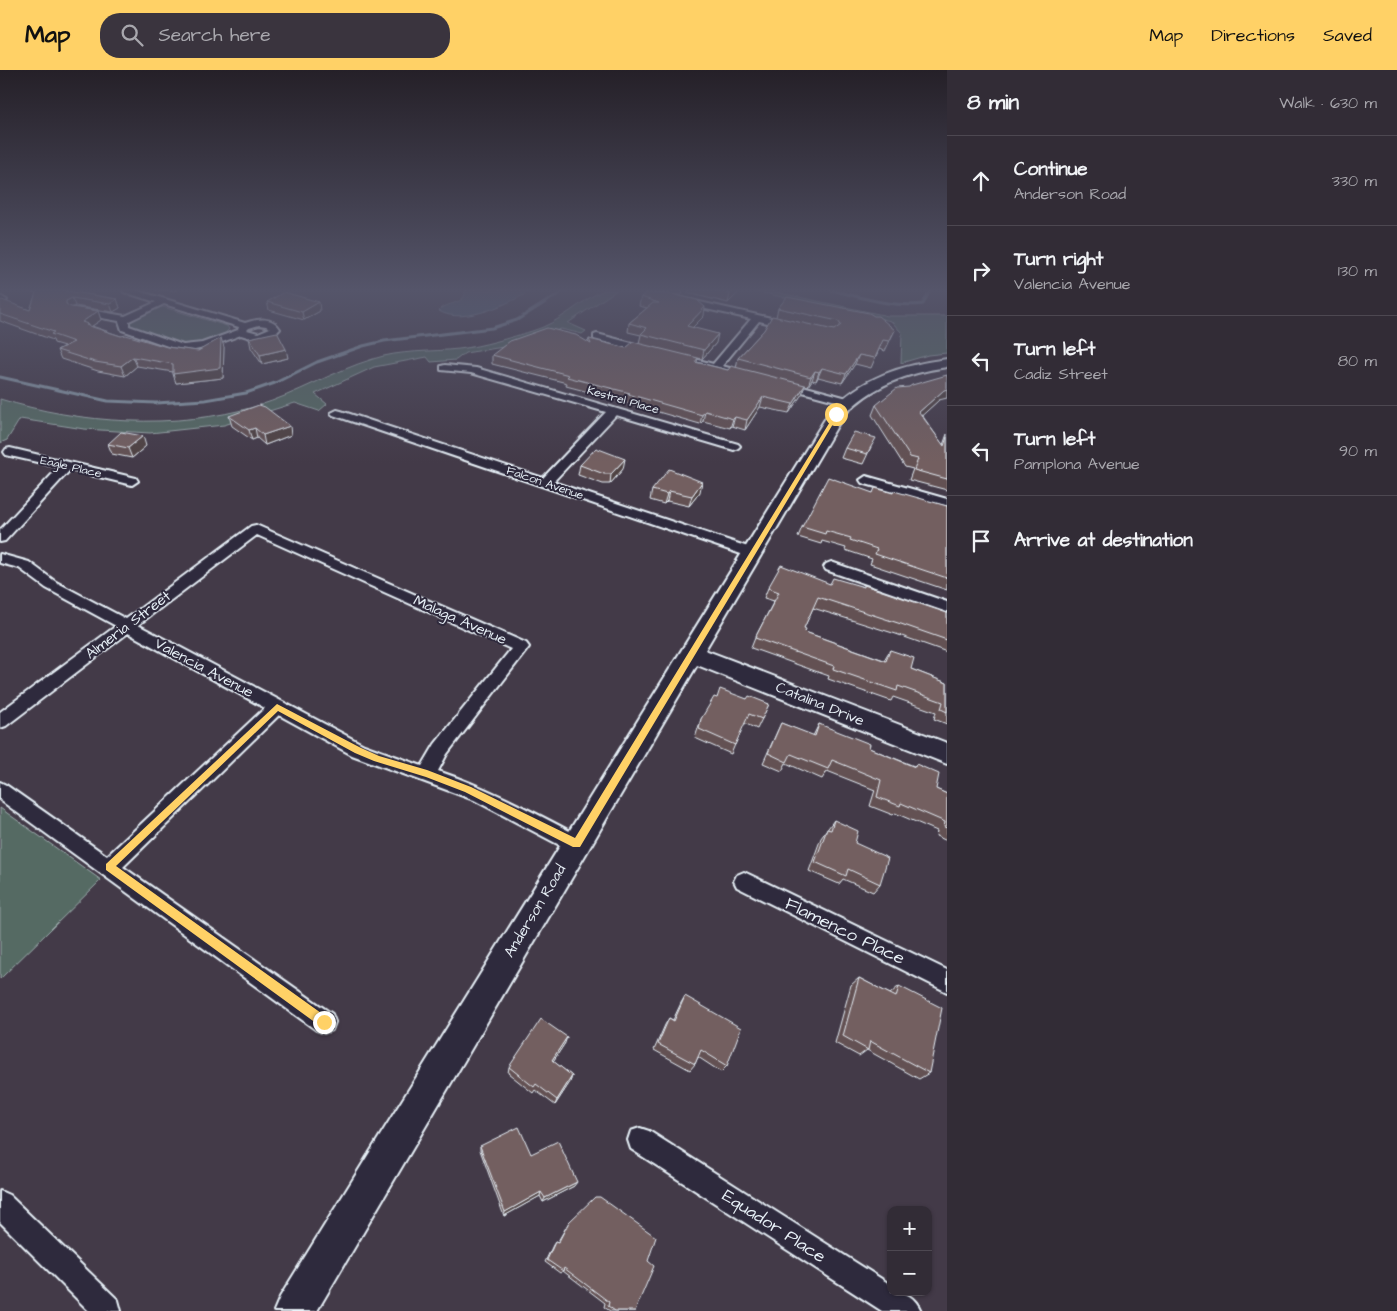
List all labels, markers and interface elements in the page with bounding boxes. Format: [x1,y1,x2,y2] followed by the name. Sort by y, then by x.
[100,13,450,58] search box
[25,18,70,52] text: Map
[118,21,146,49] icon: search
[158,22,271,49] text: Search here
[1149,23,1183,48] text: Map
[1211,23,1295,48] text: Directions
[1323,23,1372,48] text: Saved
[967,88,1019,117] text: 8 min
[1279,92,1377,114] text: Walk · 630 m
[1014,156,1088,183] text: Continue
[967,167,995,195] icon: ahead
[1332,170,1377,192] text: 330 m
[1014,183,1126,205] text: Anderson Road
[1014,246,1103,273] text: Turn right
[967,257,995,285] icon: right
[1338,260,1377,282] text: 130 m
[1014,273,1130,295] text: Valencia Avenue
[1014,336,1095,363] text: Turn left
[967,347,995,375] icon: left
[1338,350,1377,372] text: 80 m
[1014,363,1108,385] text: Cadiz Street
[585,382,661,419] street label: Kestrel Place
[825,403,848,426] route start
[1014,426,1095,453] text: Turn left
[967,437,995,465] icon: left
[1339,440,1377,462] text: 90 m
[39,452,104,483] street label: Eagle Place
[1014,453,1140,475] text: Pamplona Avenue
[504,462,586,504] street label: Falcon Avenue
[967,527,995,555] icon: arrive
[1014,527,1193,554] text: Arrive at destination
[81,586,175,664] street label: Almeria Street
[410,590,510,651] street label: Malaga Avenue
[151,633,257,703] street label: Valencia Avenue
[773,677,867,731] street label: Catalina Drive
[499,860,571,961] street label: Anderson Road
[781,891,909,971] street label: Flamenco Place
[313,1011,336,1034] route end
[717,1183,831,1269] street label: Equador Place
[887,1206,932,1296] map controls
[887,1206,932,1251] button: +
[887,1251,932,1296] button: −

